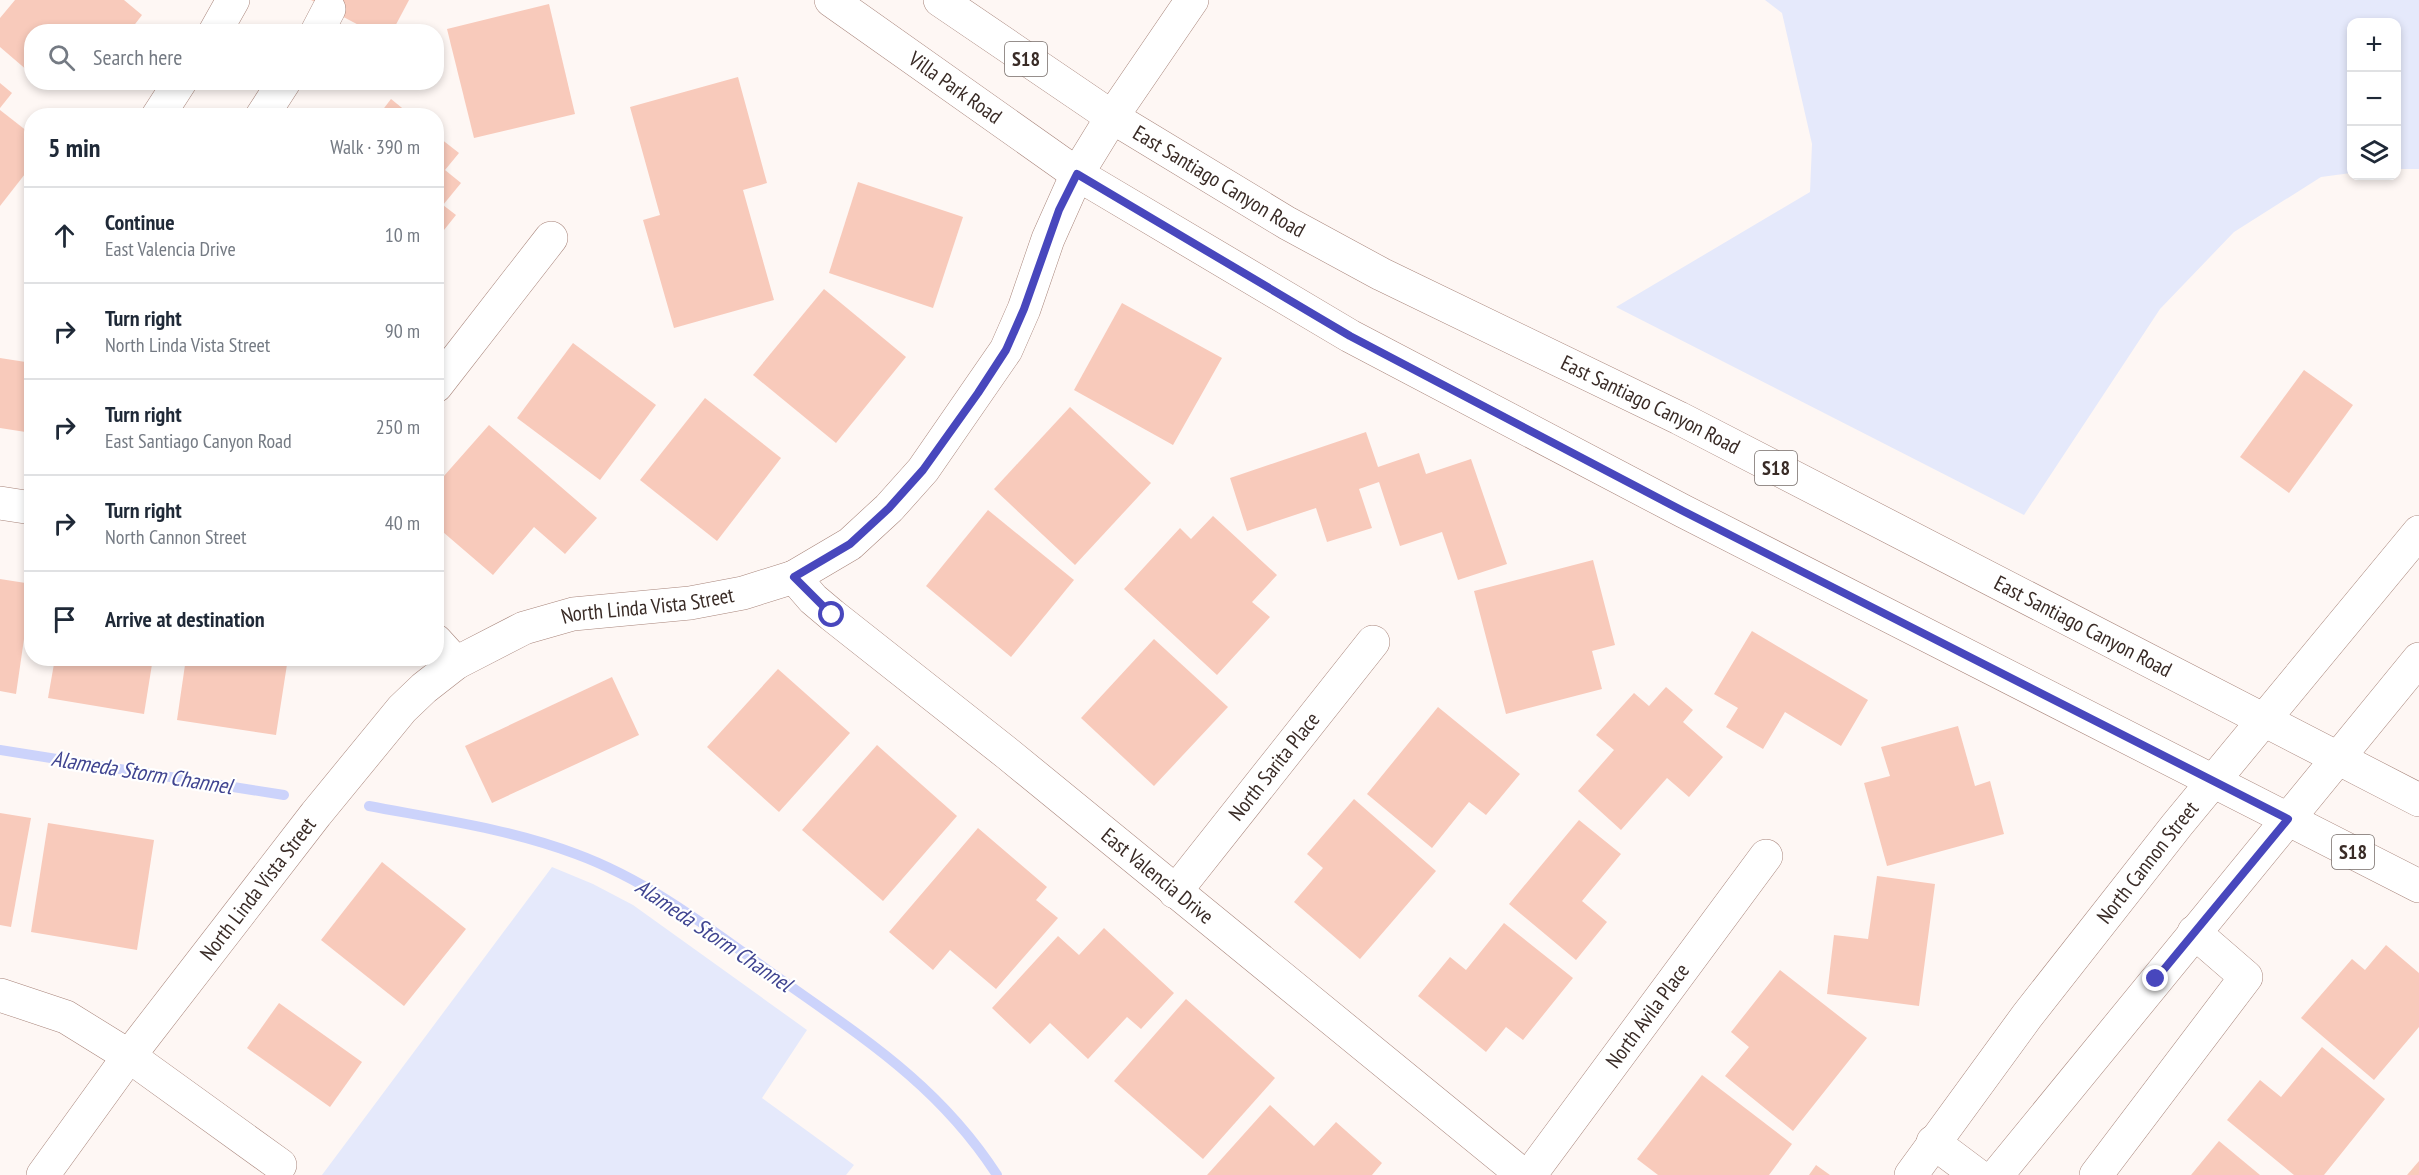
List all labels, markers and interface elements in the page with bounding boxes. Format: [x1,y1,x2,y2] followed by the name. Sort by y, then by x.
[2347,18,2401,180] map controls
[2347,18,2401,72] button: +
[24,24,444,90] search box
[45,41,78,74] icon: search
[1005,42,1047,76] road number: S18
[93,43,182,71] text: Search here
[903,45,1007,130] street label: Villa Park Road
[2347,72,2401,126] button: −
[1128,119,1310,243] street label: East Santiago Canyon Road
[2347,126,2401,180] button: layers
[48,131,101,164] text: 5 min
[330,134,420,160] text: Walk · 390 m
[105,208,175,236] text: Continue
[48,219,81,252] icon: ahead
[385,222,420,248] text: 10 m
[105,236,236,262] text: East Valencia Drive
[105,304,182,332] text: Turn right
[48,315,81,348] icon: right
[385,318,420,344] text: 90 m
[105,332,270,358] text: North Linda Vista Street
[1557,349,1745,460] street label: East Santiago Canyon Road
[105,400,182,428] text: Turn right
[48,411,81,444] icon: right
[376,414,420,440] text: 250 m
[105,428,292,454] text: East Santiago Canyon Road
[1755,451,1797,485] road number: S18
[105,496,182,524] text: Turn right
[48,507,81,540] icon: right
[385,510,420,536] text: 40 m
[105,524,246,550] text: North Cannon Street
[1990,569,2176,683] street label: East Santiago Canyon Road
[558,581,736,630] street label: North Linda Vista Street
[818,601,844,627] route start
[48,603,81,636] icon: arrive
[105,605,265,633] text: Arrive at destination
[1223,706,1325,826] street label: North Sarita Place
[50,744,236,800] water label: Alameda Storm Channel
[2091,795,2204,929] street label: North Cannon Street
[194,811,322,966] street label: North Linda Vista Street
[1096,822,1219,930] street label: East Valencia Drive
[2332,835,2374,869] road number: S18
[630,872,799,999] water label: Alameda Storm Channel
[1600,958,1695,1073] street label: North Avila Place
[2142,965,2168,991] route end

